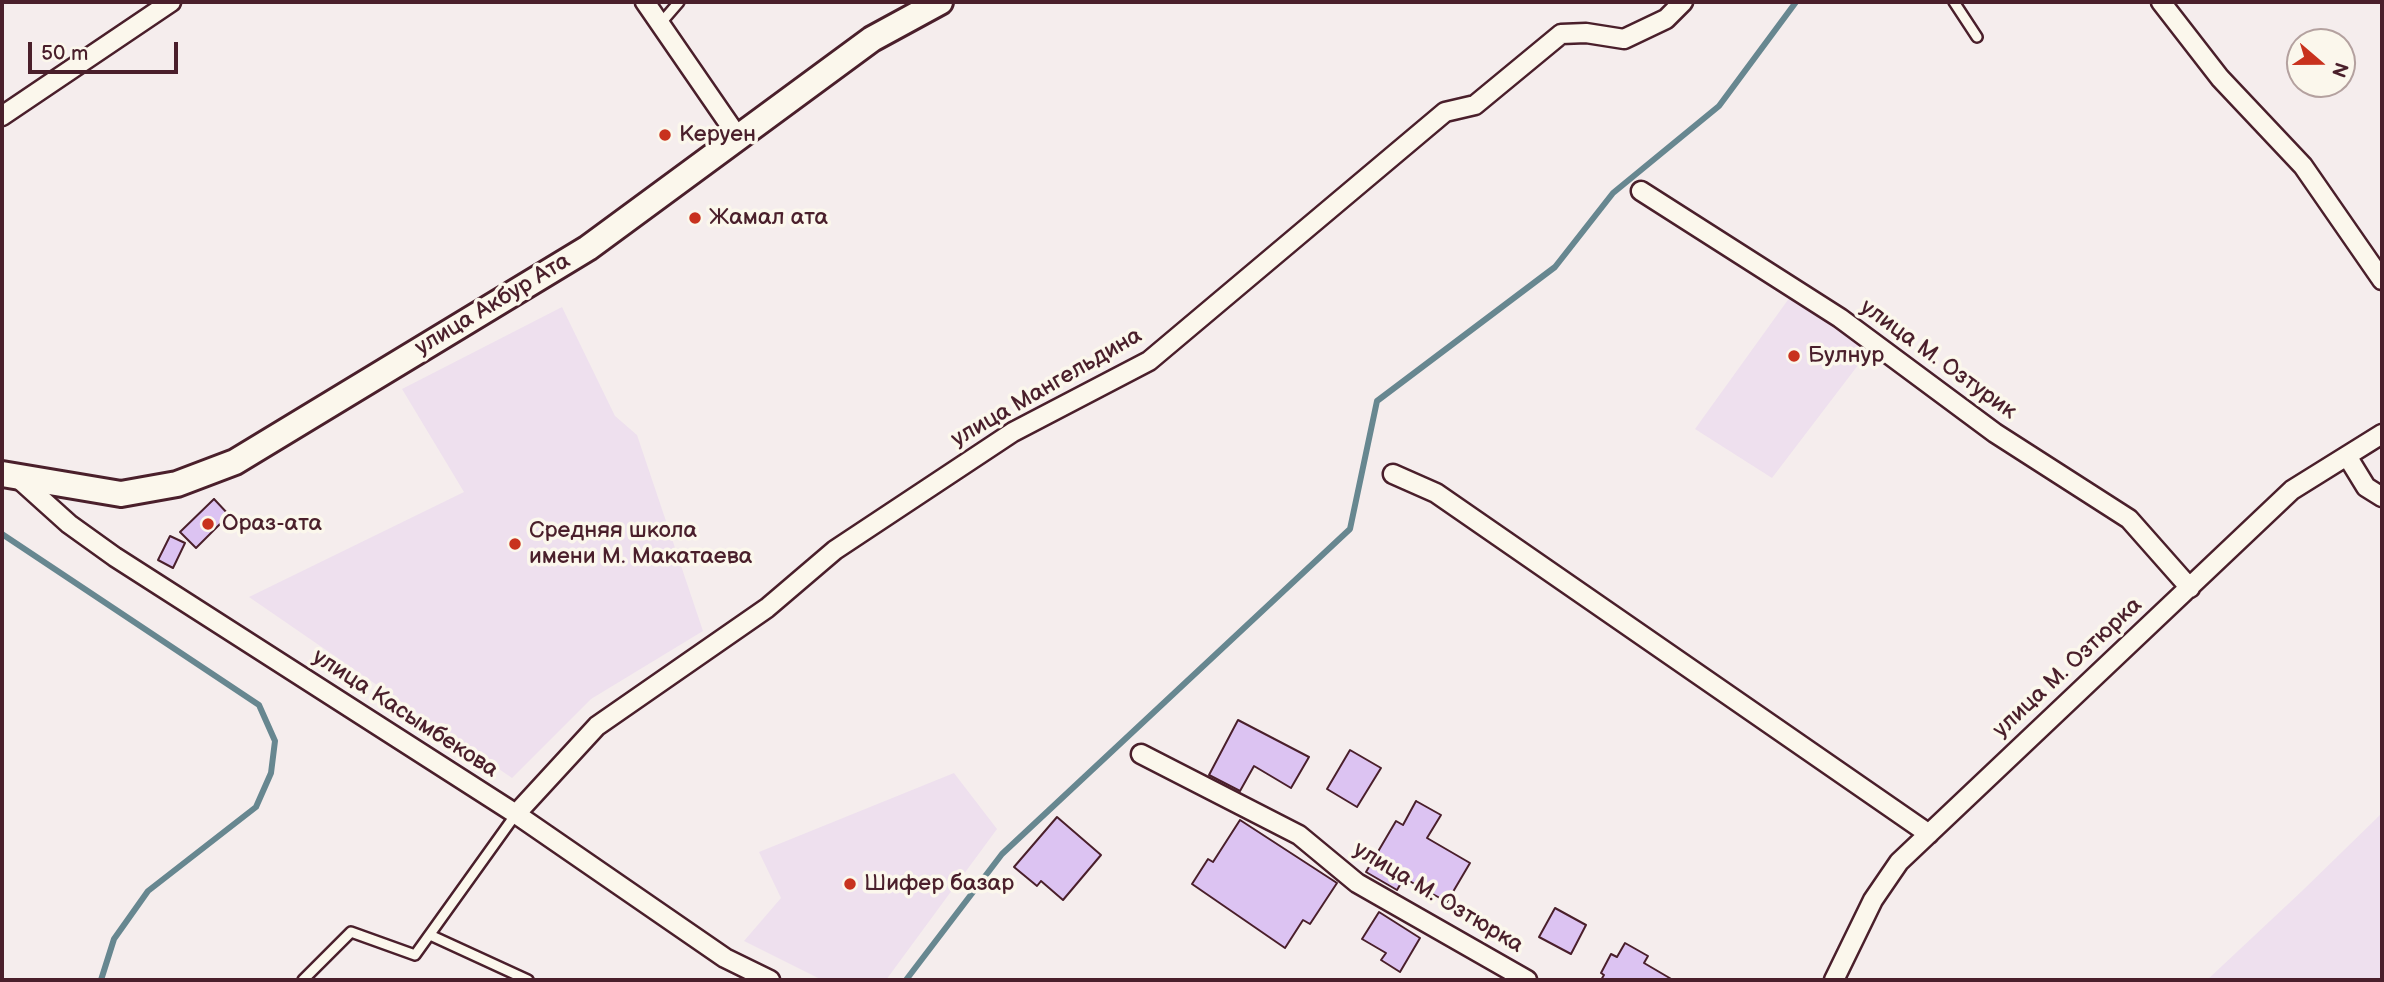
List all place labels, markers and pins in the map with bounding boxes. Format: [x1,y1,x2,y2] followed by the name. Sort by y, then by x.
[679,121,756,149] place label: Керуен
[657,127,673,143] marker: Керуен
[709,204,828,232] place label: Жамал ата
[687,210,703,226] marker: Жамал ата
[1808,342,1884,370] place label: Булнур
[1786,348,1802,364] marker: Булнур
[222,510,322,538] place label: Ораз-ата
[200,516,216,532] marker: Ораз-ата
[529,517,752,571] place label: Средняя школа имени М. Макатаева
[507,536,523,552] marker: Средняя школа имени М. Макатаева
[864,870,1014,898] place label: Шифер базар
[842,876,858,892] marker: Шифер базар

